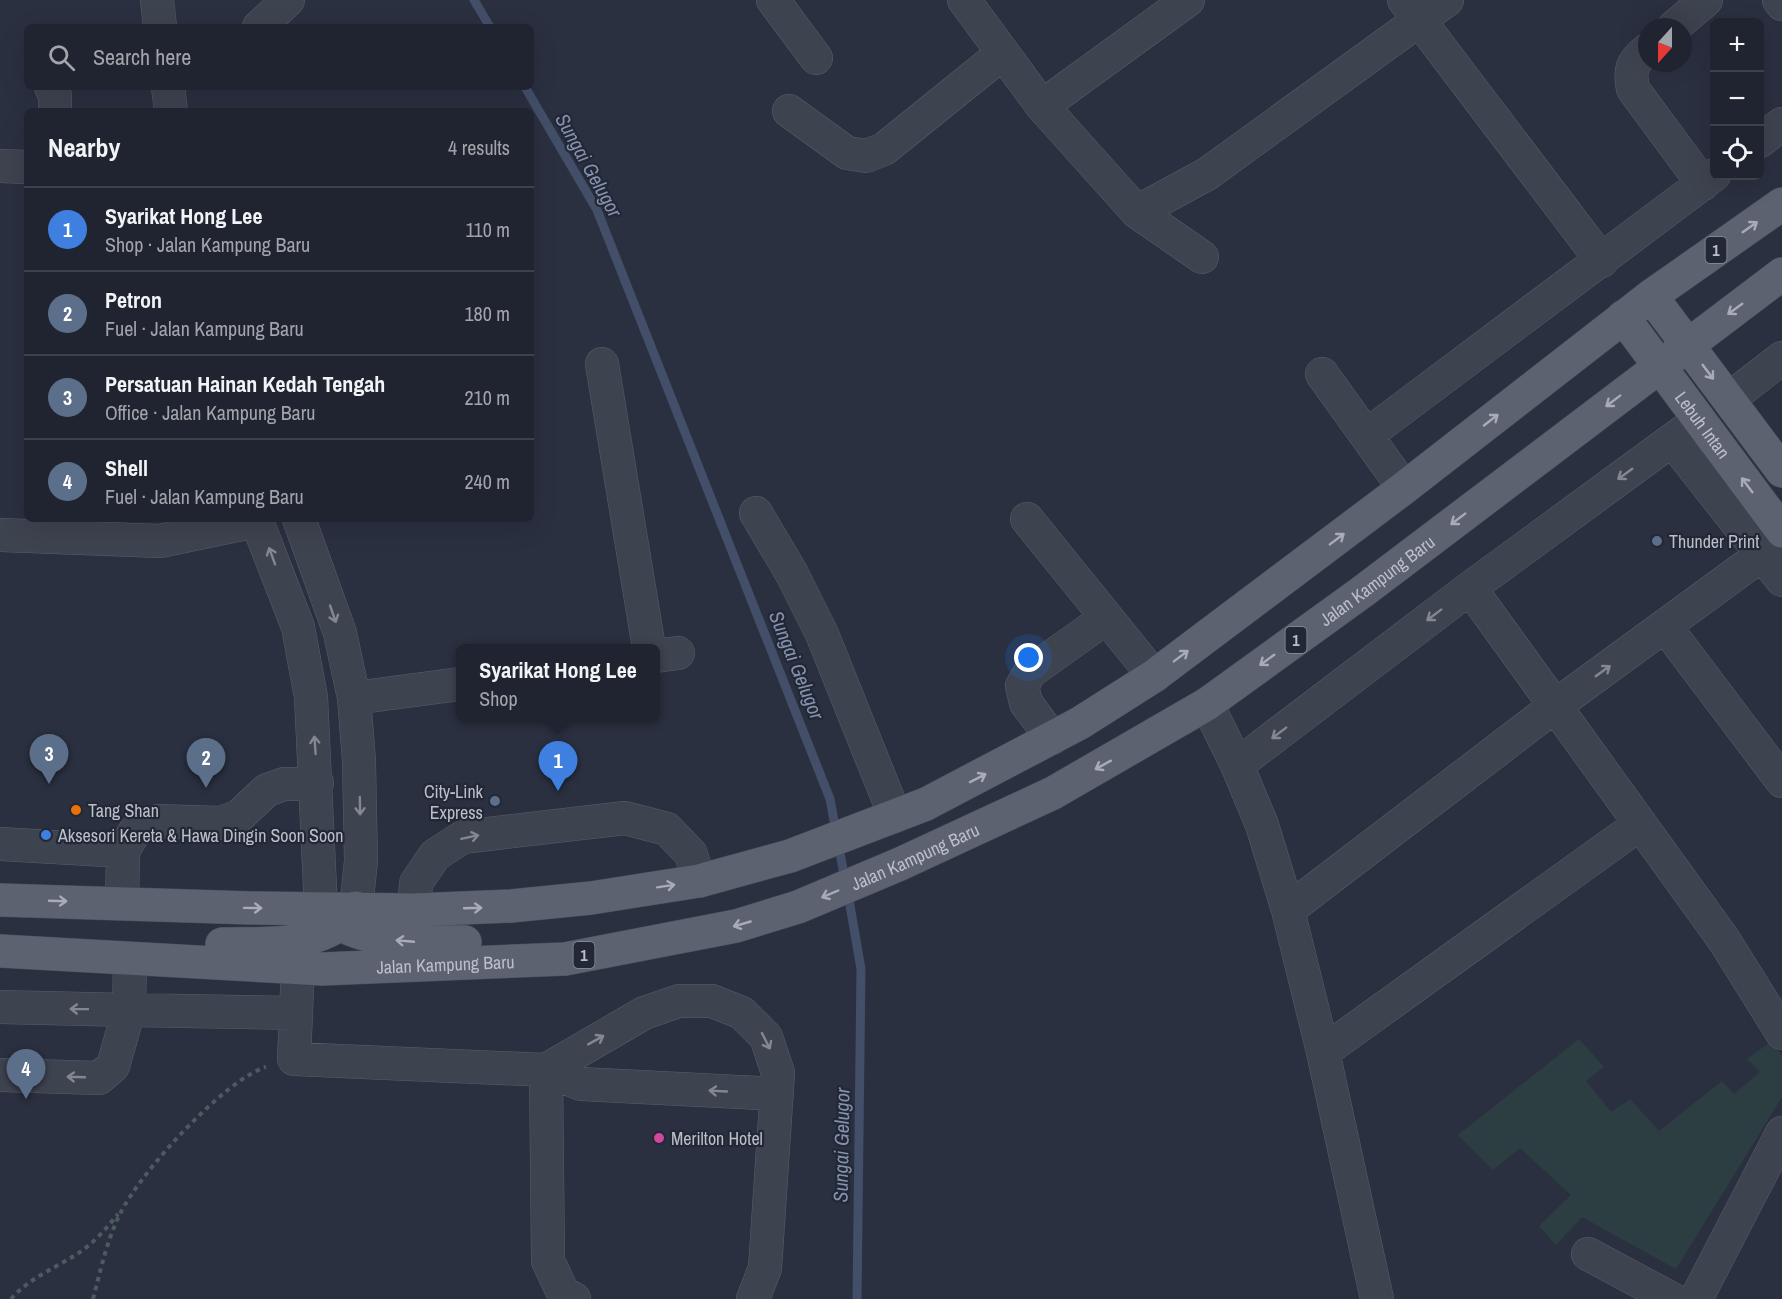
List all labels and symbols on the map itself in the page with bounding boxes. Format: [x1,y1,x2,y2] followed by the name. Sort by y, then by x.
[1638,18,1692,72] north arrow
[549,108,629,222] water label: Sungai Gelugor
[1742,221,1758,233] one-way arrow
[1706,237,1726,263] road number: 1
[1727,302,1743,315] one-way arrow
[1701,363,1714,379] one-way arrow
[1670,386,1736,463] street label: Lebuh Intan
[1605,394,1621,407] one-way arrow
[1483,414,1499,427] one-way arrow
[1617,468,1633,480] one-way arrow
[1740,477,1753,493] one-way arrow
[1450,513,1466,525] one-way arrow
[1314,529,1440,632] street label: Jalan Kampung Baru
[1669,529,1759,554] place label: Thunder Print
[1328,533,1344,545] one-way arrow
[1650,534,1664,548] marker: Thunder Print
[266,548,277,566] one-way arrow
[329,604,340,622] one-way arrow
[763,607,831,724] water label: Sungai Gelugor
[1427,609,1443,622] one-way arrow
[1286,627,1306,653] road number: 1
[1014,643,1043,672] your location
[1172,649,1188,662] one-way arrow
[1260,654,1276,666] one-way arrow
[1594,665,1610,677] one-way arrow
[1271,726,1287,739] one-way arrow
[29,734,68,784] pin: 3
[309,736,320,756] one-way arrow
[186,738,226,788] pin: 2
[538,742,578,791] pin: 1
[1095,759,1112,771] one-way arrow
[969,772,986,784] one-way arrow
[424,779,484,825] place label: City-Link Express
[488,794,502,808] marker: City-Link Express
[354,795,366,815] one-way arrow
[88,798,159,823] place label: Tang Shan
[69,803,83,817] marker: Tang Shan
[847,817,983,896] street label: Jalan Kampung Baru
[57,823,344,848] place label: Aksesori Kereta & Hawa Dingin Soon Soon
[39,828,53,842] marker: Aksesori Kereta & Hawa Dingin Soon Soon
[460,831,479,842] one-way arrow
[656,881,676,892] one-way arrow
[821,889,840,900] one-way arrow
[48,896,68,907] one-way arrow
[243,902,263,914] one-way arrow
[462,902,482,913] one-way arrow
[733,918,752,930] one-way arrow
[396,935,415,946] one-way arrow
[574,942,594,968] road number: 1
[376,949,515,979] street label: Jalan Kampung Baru
[70,1004,90,1015] one-way arrow
[760,1032,772,1050] one-way arrow
[587,1034,604,1046] one-way arrow
[6,1050,46,1099] pin: 4
[66,1072,86,1083] one-way arrow
[709,1086,729,1097] one-way arrow
[826,1087,856,1203] water label: Sungai Gelugor
[671,1126,763,1151] place label: Merilton Hotel
[652,1131,666,1145] marker: Merilton Hotel

